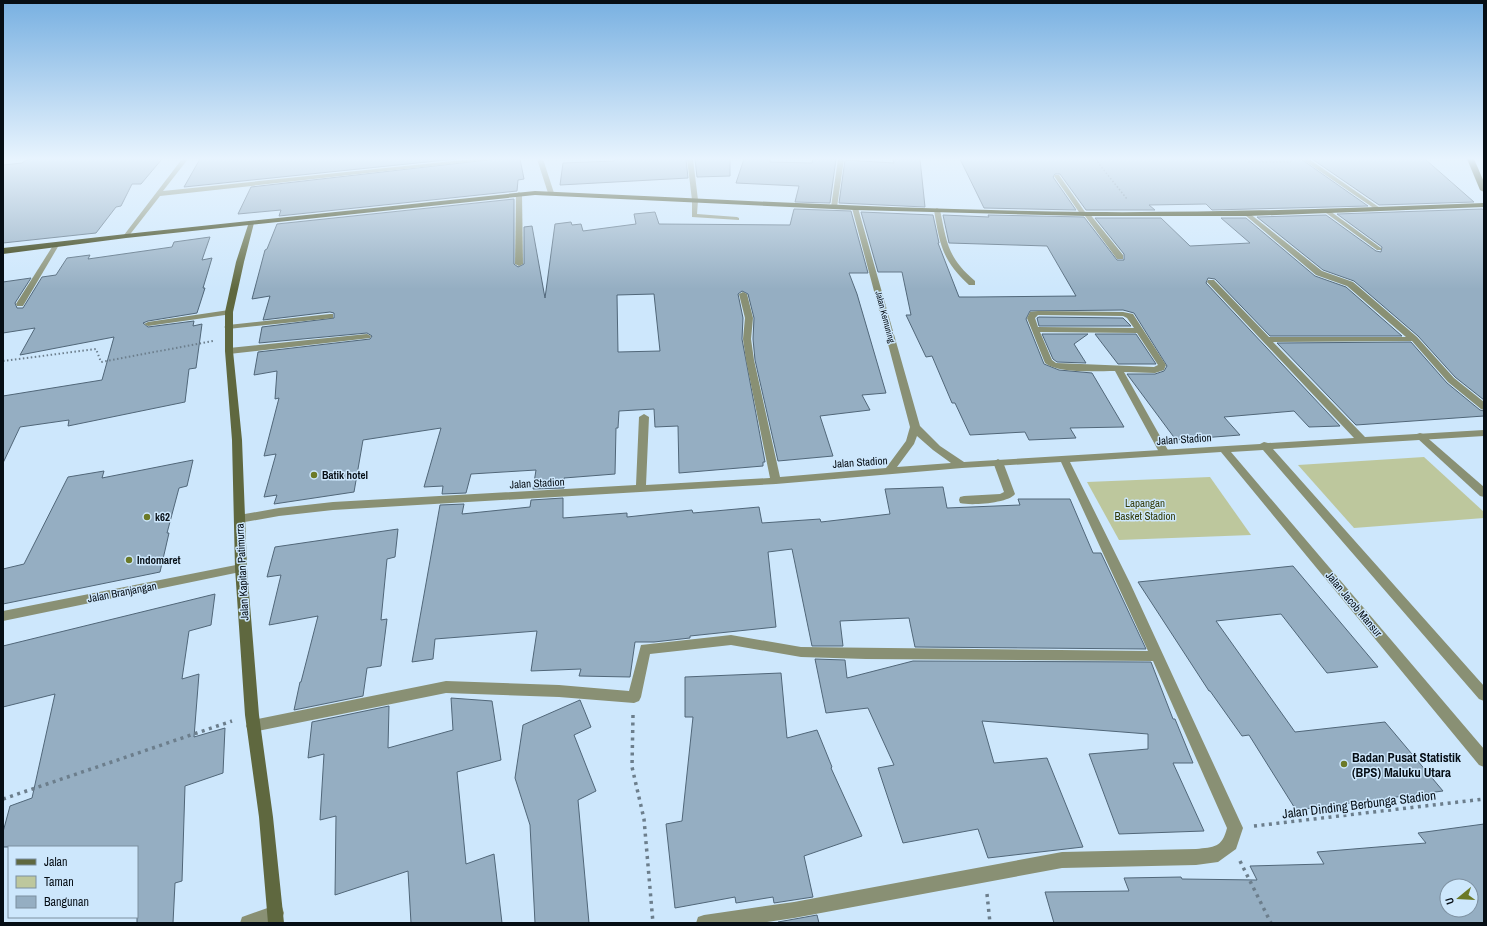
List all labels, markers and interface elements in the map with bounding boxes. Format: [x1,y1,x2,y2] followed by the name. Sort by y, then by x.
[872,290,898,345] street label: Jalan Kemuning
[1156,430,1212,448] street label: Jalan Stadion
[832,453,888,471] street label: Jalan Stadion
[322,468,368,482] place label: Batik hotel
[309,470,319,480] marker: Batik hotel
[509,475,565,491] street label: Jalan Stadion
[1114,496,1176,523] park label: Lapangan Basket Stadion
[155,510,170,524] place label: k62
[142,512,152,522] marker: k62
[232,523,252,621] street label: Jalan Kapitan Patimurra
[137,553,181,567] place label: Indomaret
[124,555,134,565] marker: Indomaret
[1323,569,1385,639] street label: Jalan Jacob Mansur
[86,578,158,606] street label: Jalan Branjangan
[1352,749,1461,781] place label: Badan Pusat Statistik (BPS) Maluku Utara
[1339,759,1349,769] marker: Badan Pusat Statistik (BPS) Maluku Utara
[1281,787,1437,822] street label: Jalan Dinding Berbunga Stadion
[8,846,138,918] legend
[44,854,68,870] text: Jalan
[44,874,74,890] text: Taman
[1439,878,1479,918] north arrow
[44,894,89,910] text: Bangunan
[1442,896,1457,906] text: U

